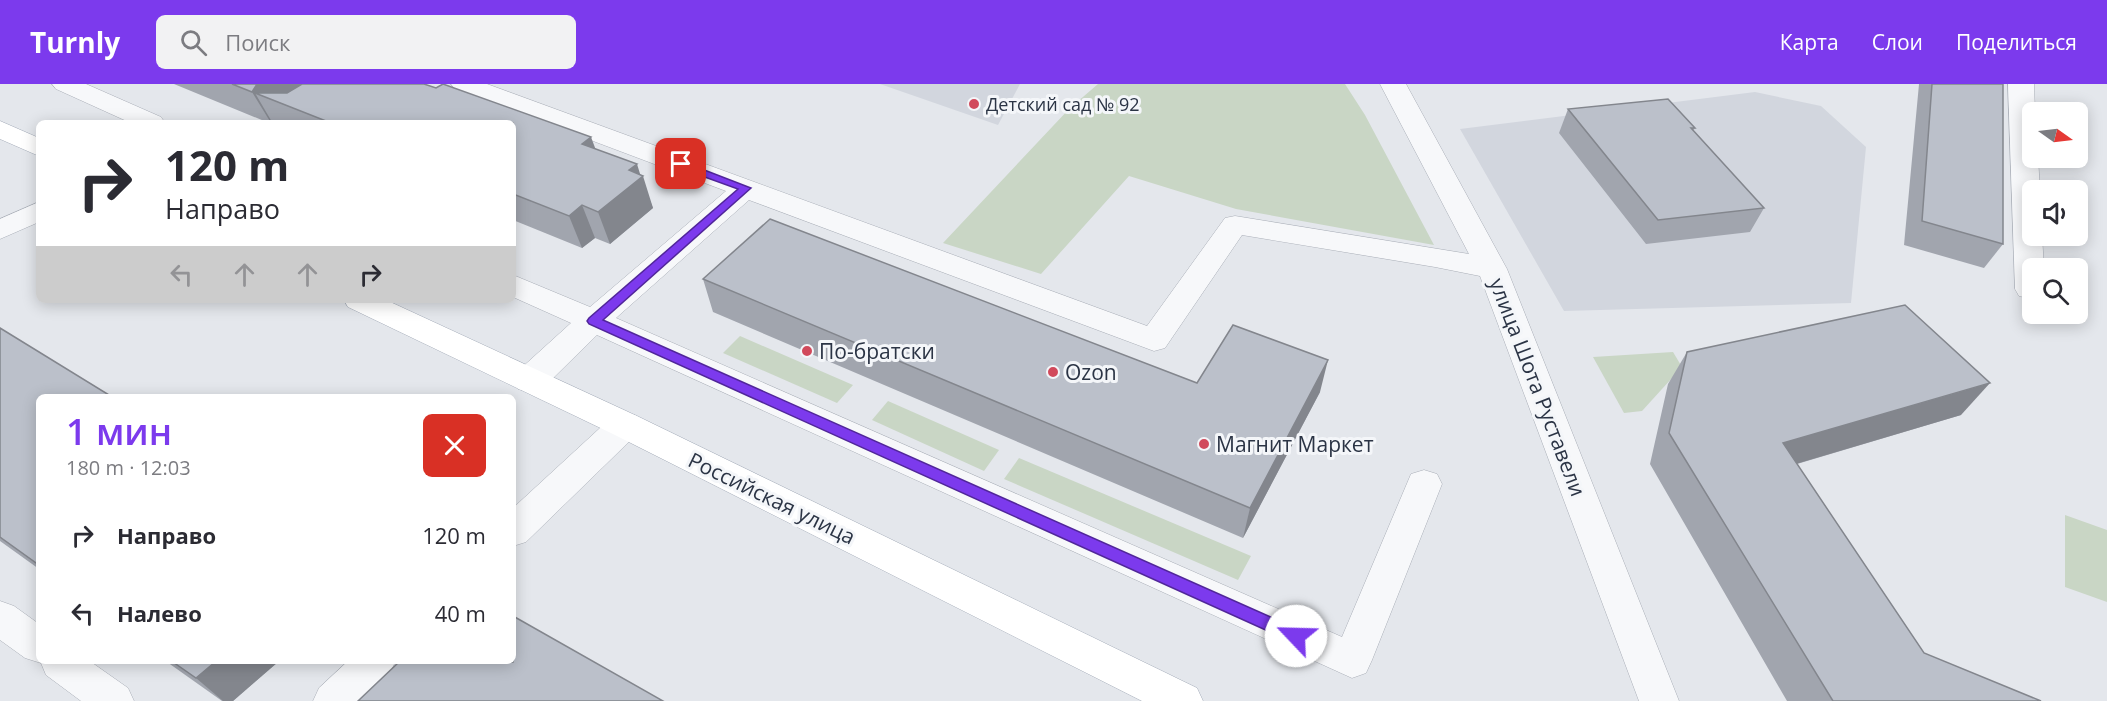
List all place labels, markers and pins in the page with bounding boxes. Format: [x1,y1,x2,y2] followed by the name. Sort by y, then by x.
[986,92,1140,116] place label: Детский сад № 92
[967,97,981,111] marker: Детский сад № 92
[655,138,706,189] pin
[819,337,935,365] place label: По-братски
[800,344,814,358] marker: По-братски
[1065,358,1117,386] place label: Ozon
[1046,365,1060,379] marker: Ozon
[1216,430,1374,458] place label: Магнит Маркет
[1197,437,1211,451] marker: Магнит Маркет

